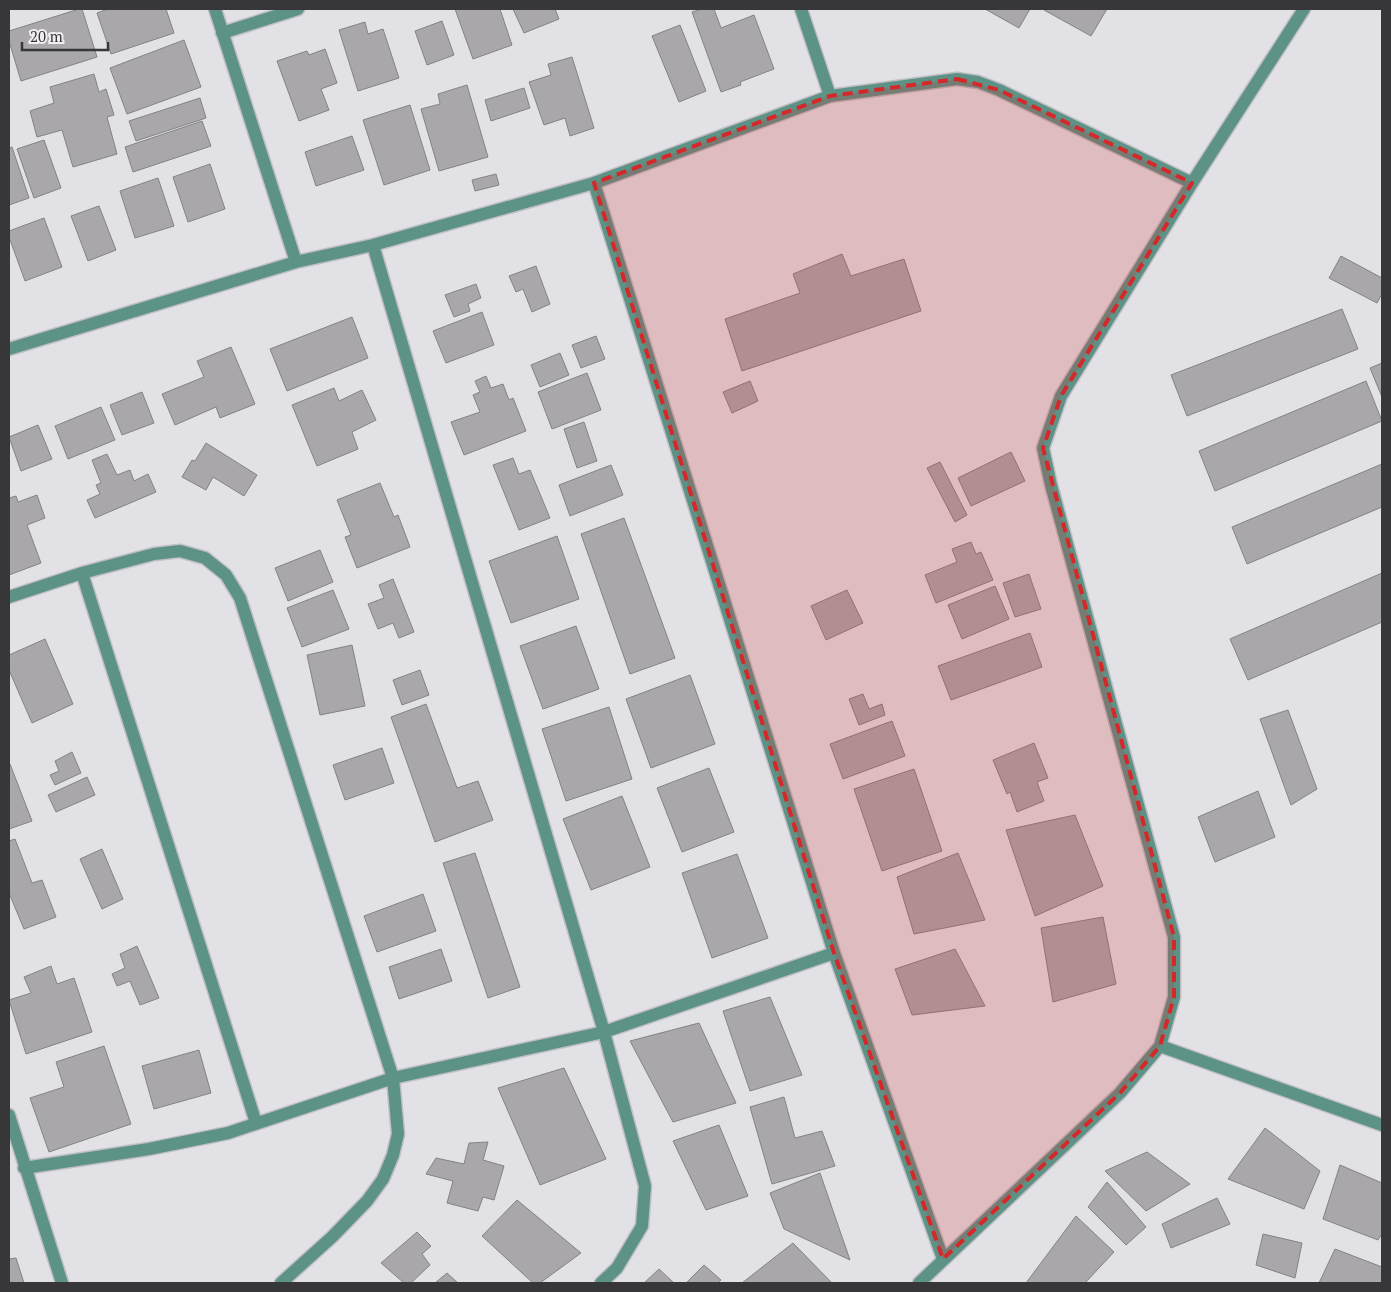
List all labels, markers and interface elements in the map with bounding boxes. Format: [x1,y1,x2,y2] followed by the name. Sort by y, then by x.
[22,20,109,52] scale bar
[30,26,63,46] text: 20 m

